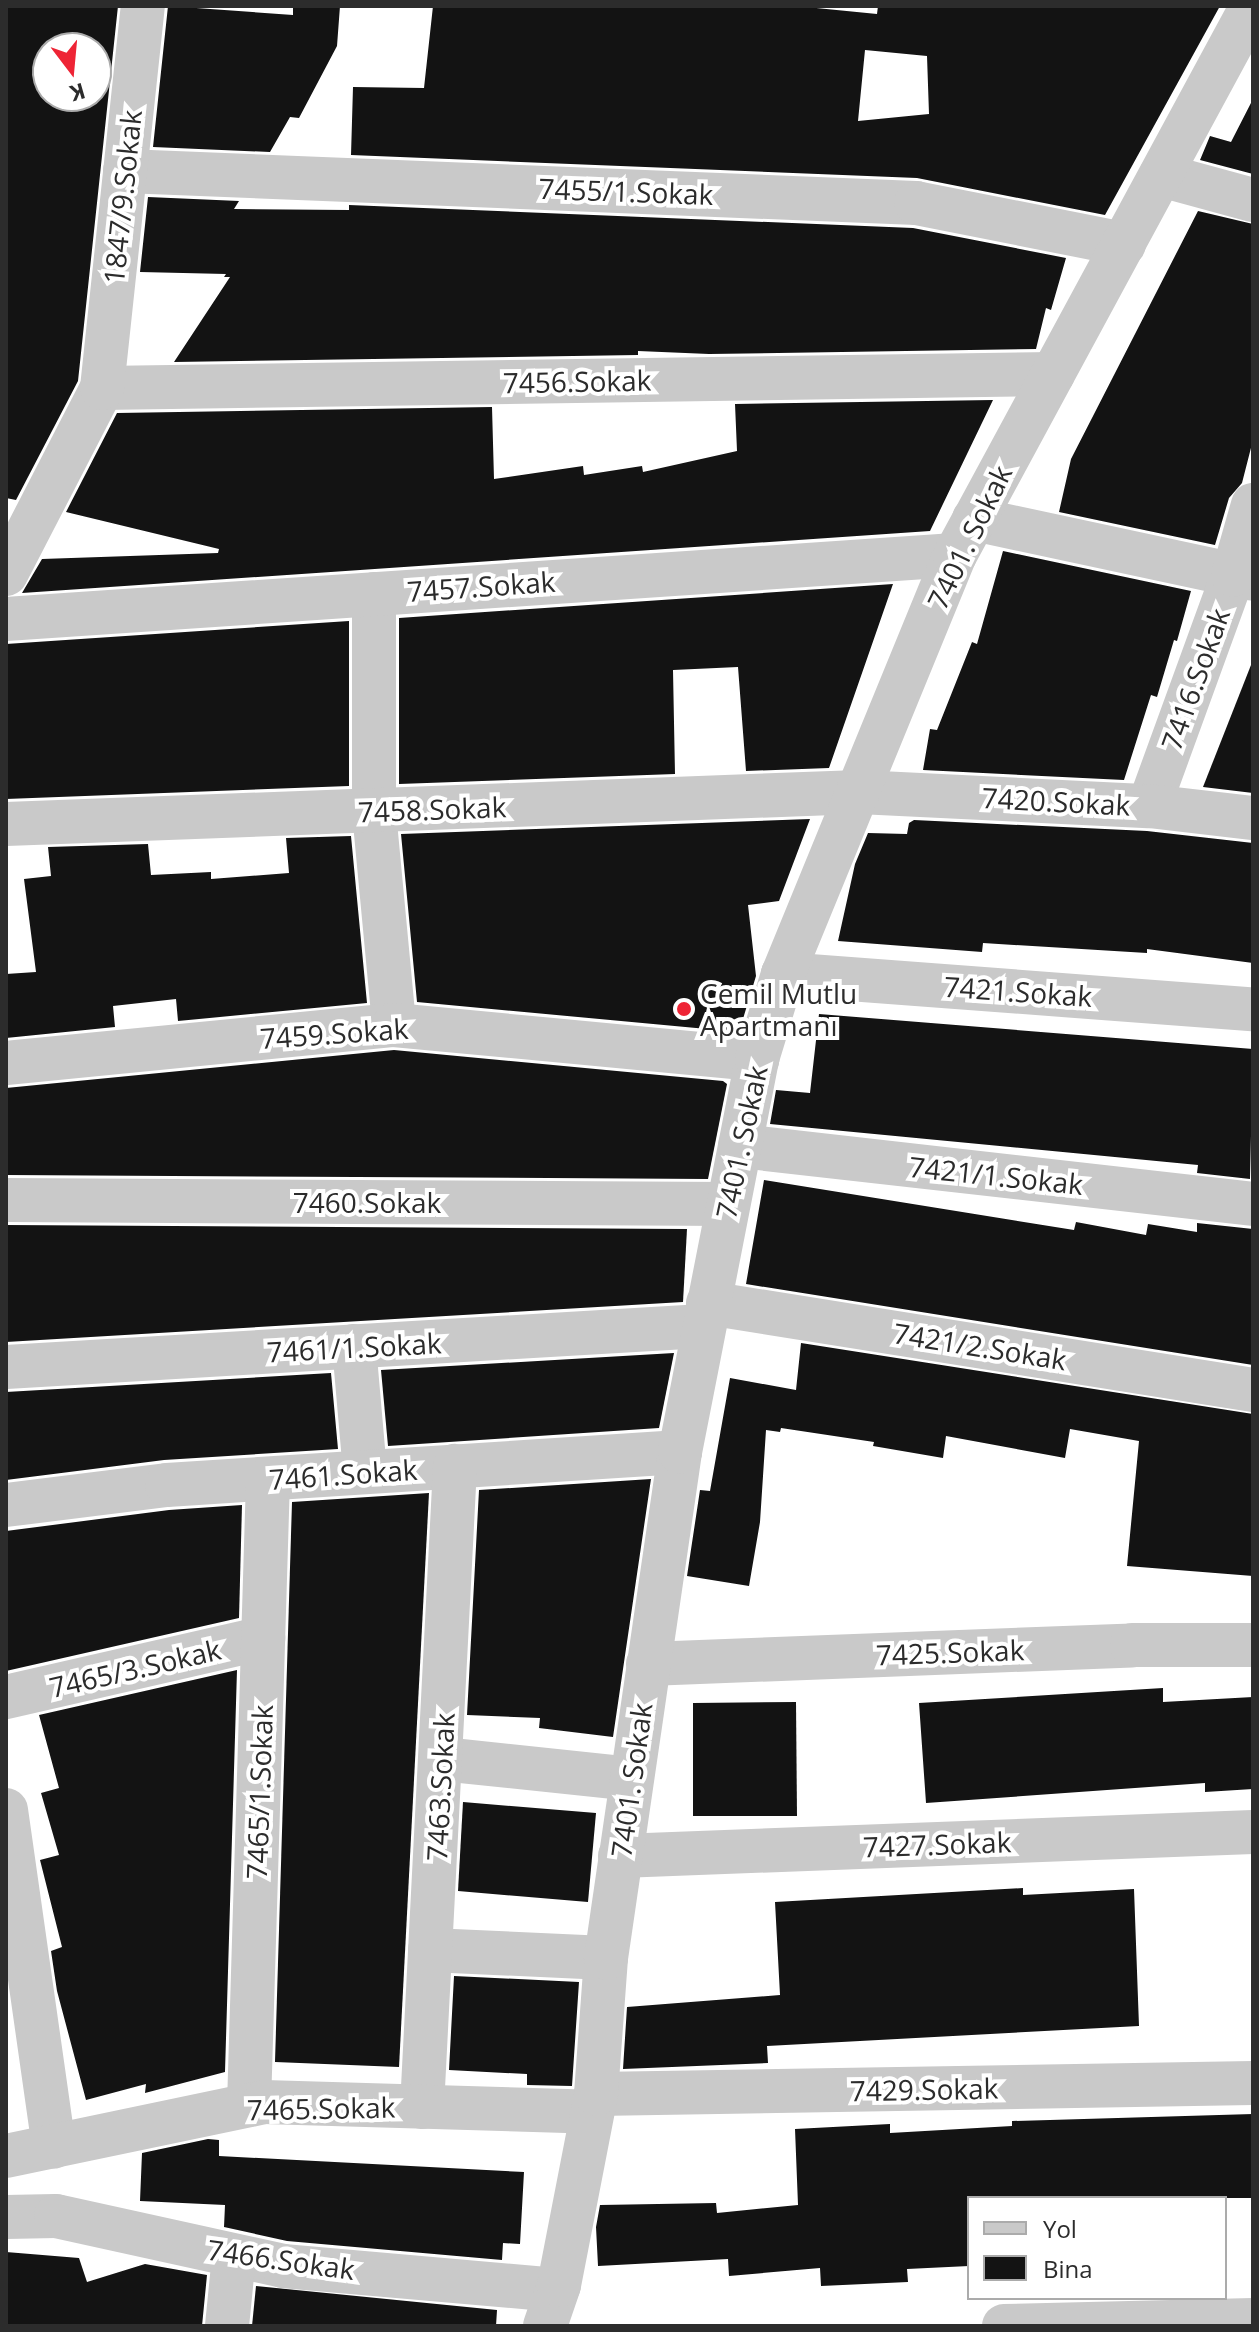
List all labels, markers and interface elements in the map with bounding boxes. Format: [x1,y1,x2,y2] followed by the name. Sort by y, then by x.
[32,32,112,112] north arrow
[67,77,89,110] text: K
[96,108,148,286] street label: 1847/9.Sokak
[538,171,714,211] street label: 7455/1.Sokak
[502,363,652,399] street label: 7456.Sokak
[920,460,1018,614] street label: 7401. Sokak
[406,564,556,608] street label: 7457.Sokak
[1154,603,1236,755] street label: 7416.Sokak
[981,780,1131,822] street label: 7420.Sokak
[357,790,507,828] street label: 7458.Sokak
[943,969,1093,1013] street label: 7421.Sokak
[700,976,857,1042] place label: Cemil Mutlu Apartmanı
[675,1000,693,1018] marker: Cemil Mutlu Apartmanı
[259,1011,409,1055] street label: 7459.Sokak
[708,1062,774,1222] street label: 7401. Sokak
[907,1149,1085,1201] street label: 7421/1.Sokak
[293,1185,441,1219] street label: 7460.Sokak
[891,1316,1069,1376] street label: 7421/2.Sokak
[266,1326,442,1368] street label: 7461/1.Sokak
[268,1452,418,1496] street label: 7461.Sokak
[46,1632,224,1704] street label: 7465/3.Sokak
[875,1633,1025,1671] street label: 7425.Sokak
[604,1700,658,1860] street label: 7401. Sokak
[239,1704,279,1880] street label: 7465/1.Sokak
[419,1712,461,1862] street label: 7463.Sokak
[862,1825,1012,1863] street label: 7427.Sokak
[849,2071,999,2107] street label: 7429.Sokak
[246,2090,396,2126] street label: 7465.Sokak
[967,2196,1227,2300] legend
[1043,2212,1077,2245] text: Yol
[205,2232,357,2286] street label: 7466.Sokak
[1043,2252,1093,2285] text: Bina

